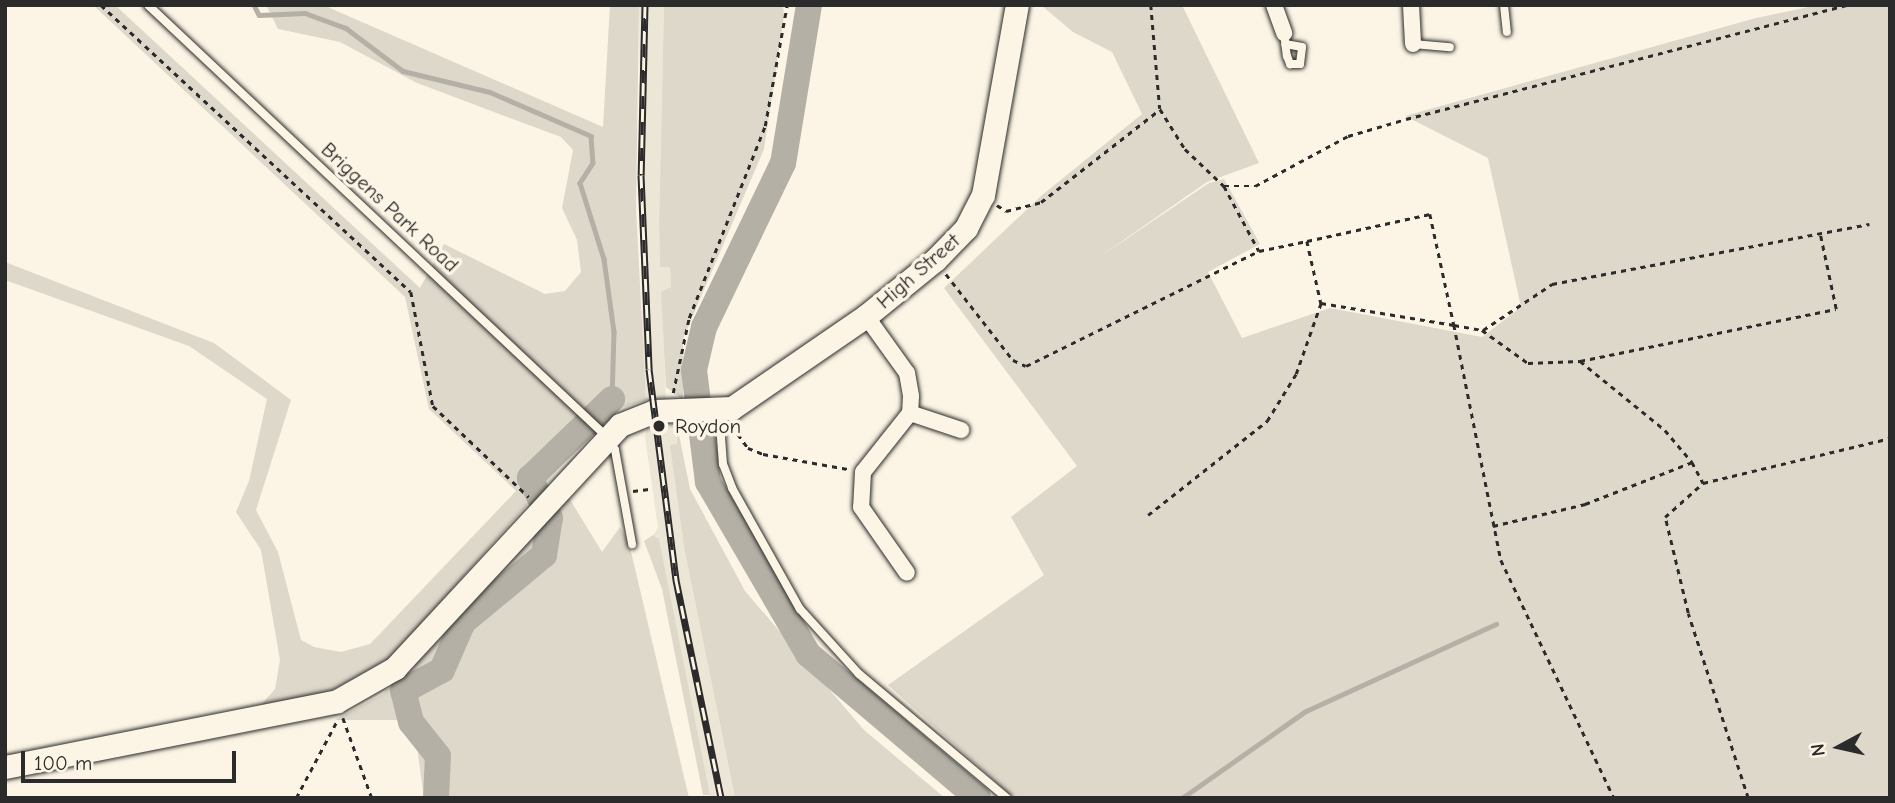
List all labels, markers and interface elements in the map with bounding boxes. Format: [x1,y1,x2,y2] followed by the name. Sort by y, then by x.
[316,137,464,277] street label: Briggens Park Road
[871,228,965,314] street label: High Street
[675,413,741,439] place label: Roydon
[649,416,669,436] marker: Roydon
[1804,712,1874,782] north arrow
[24,736,240,780] scale bar
[1806,742,1830,758] text: N
[34,751,92,775] text: 100 m

